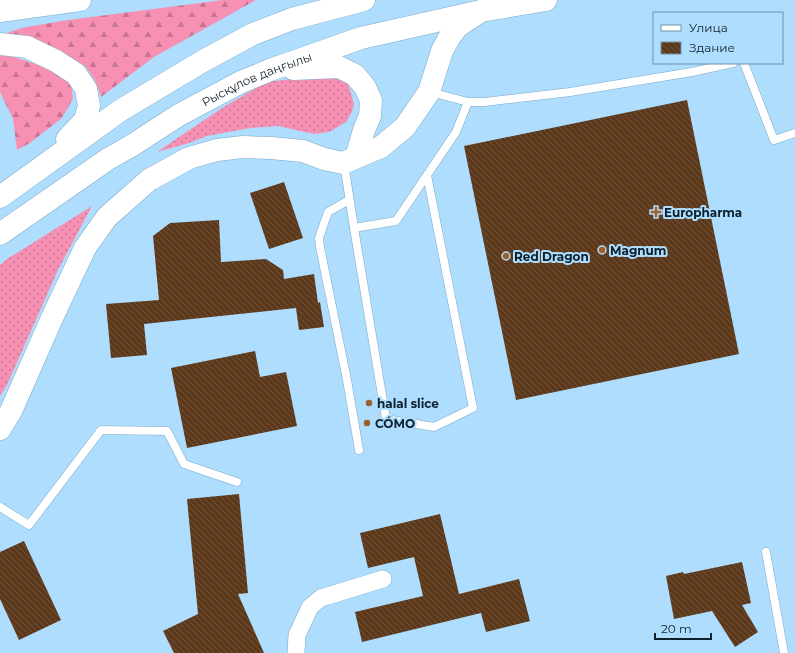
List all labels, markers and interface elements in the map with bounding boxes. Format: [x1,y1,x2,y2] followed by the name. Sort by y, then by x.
[653,12,783,64] legend
[689,20,728,35] text: Улица
[689,40,735,55] text: Здание
[199,48,314,109] street label: Рысқұлов даңғылы
[664,205,742,220] place label: Europharma
[651,207,661,217] marker: Europharma
[610,243,666,258] place label: Magnum
[597,245,607,255] marker: Magnum
[514,249,589,264] place label: Red Dragon
[501,251,511,261] marker: Red Dragon
[377,396,439,411] place label: halal slice
[364,398,374,408] marker: halal slice
[375,416,415,431] place label: CÓMO
[362,418,372,428] marker: CÓMO
[655,615,711,641] scale bar
[661,621,692,636] text: 20 m

